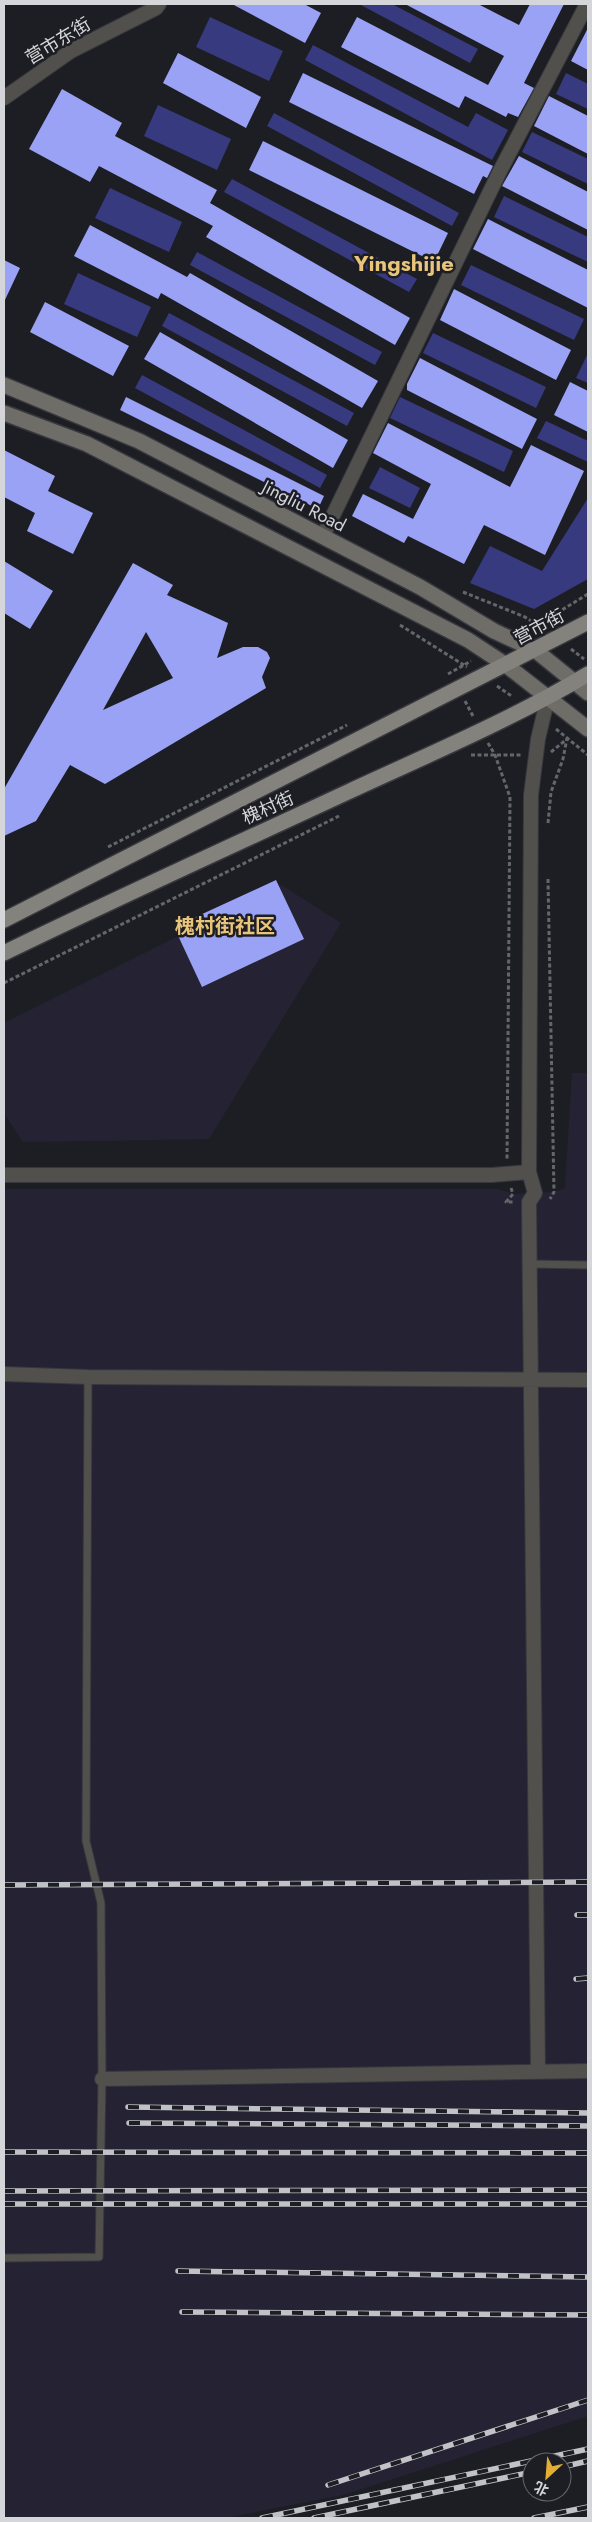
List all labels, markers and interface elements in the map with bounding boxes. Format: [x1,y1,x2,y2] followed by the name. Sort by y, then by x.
[20,11,96,71] street label: 营市东街
[353,247,454,279] district label: Yingshijie
[256,473,351,538] street label: Jingliu Road
[509,603,569,651] street label: 营市街
[238,785,298,831] street label: 槐村街
[175,912,275,941] district label: 槐村街社区
[522,2452,572,2502] north arrow
[531,2477,552,2501] text: 北

